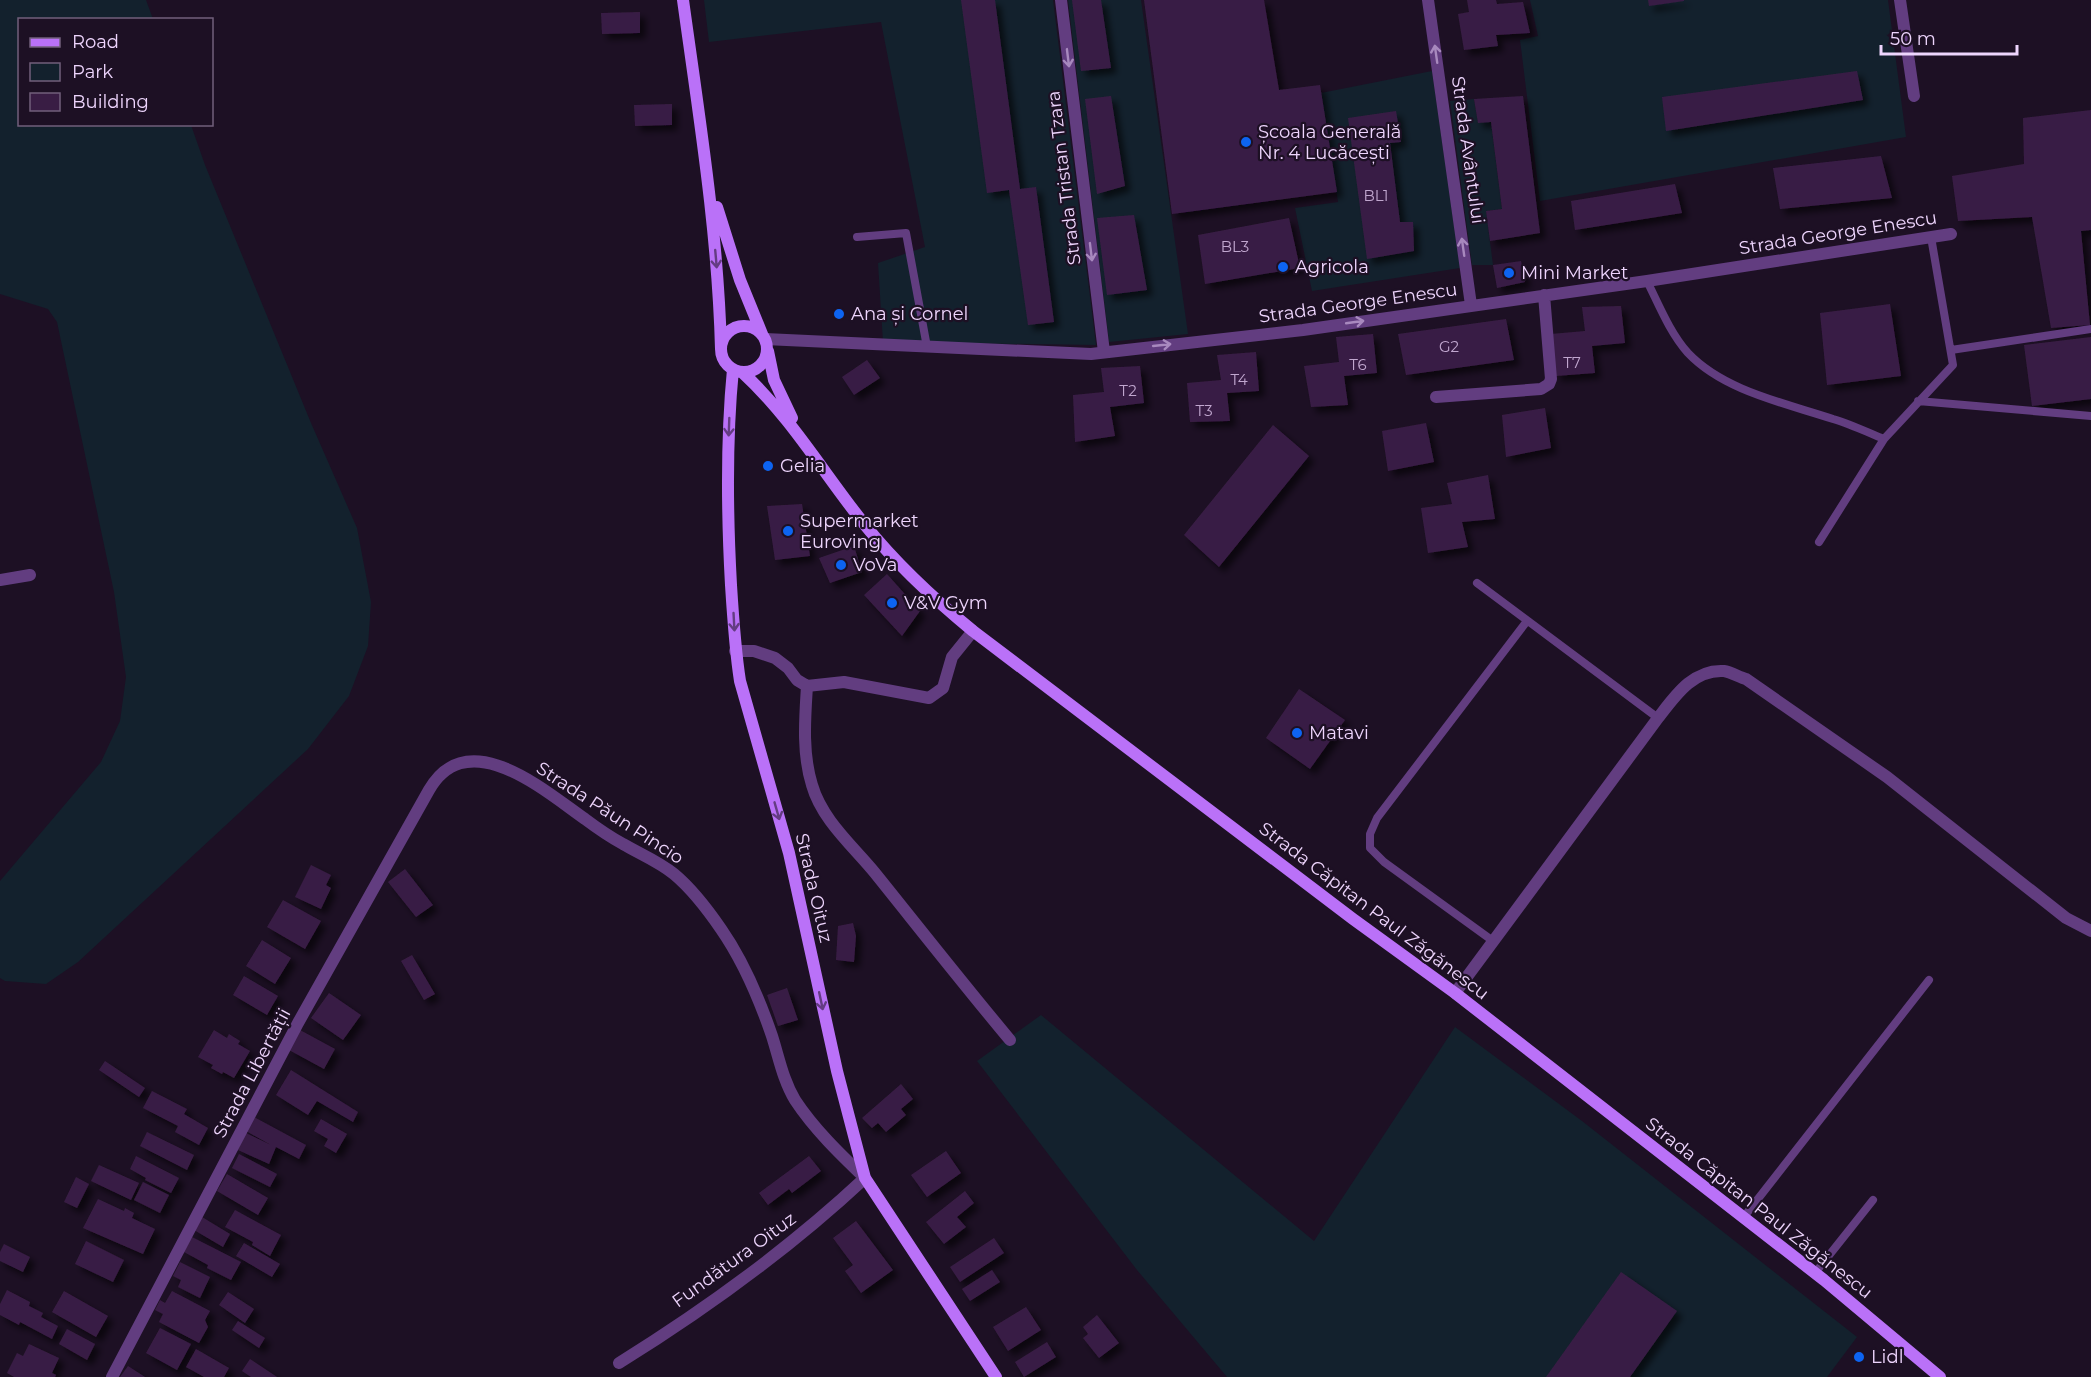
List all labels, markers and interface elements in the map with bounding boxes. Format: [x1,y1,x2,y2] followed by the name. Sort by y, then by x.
[18,18,213,126] legend
[1881,18,2018,56] scale bar
[1890,28,1936,50] text: 50 m
[72,31,119,53] text: Road
[1431,45,1442,65] one-way arrow
[1063,48,1074,67] one-way arrow
[72,61,113,83] text: Park
[1447,75,1489,225] street label: Strada Avântului
[1042,90,1086,266] street label: Strada Tristan Tzara
[72,91,149,113] text: Building
[1258,121,1401,165] place label: Școala Generală Nr. 4 Lucăcești
[1239,135,1253,149] marker: Școala Generală Nr. 4 Lucăcești
[1364,186,1389,205] house number: BL1
[1737,206,1939,260] street label: Strada George Enescu
[1221,237,1249,256] house number: BL3
[1458,238,1469,258] one-way arrow
[1086,241,1097,261] one-way arrow
[711,249,722,269] one-way arrow
[1295,256,1369,278] place label: Agricola
[1276,260,1290,274] marker: Agricola
[1521,262,1628,284] place label: Mini Market
[1502,266,1516,280] marker: Mini Market
[1257,278,1459,328] street label: Strada George Enescu
[851,303,968,326] place label: Ana și Cornel
[832,307,846,321] marker: Ana și Cornel
[1345,317,1365,328] one-way arrow
[1439,337,1459,356] house number: G2
[1151,340,1171,351] one-way arrow
[1563,353,1581,372] house number: T7
[1349,355,1367,374] house number: T6
[1230,370,1248,389] house number: T4
[1119,381,1137,400] house number: T2
[1195,401,1213,420] house number: T3
[723,417,734,437] one-way arrow
[780,455,825,477] place label: Gelia
[761,459,775,473] marker: Gelia
[800,510,919,553] place label: Supermarket Euroving
[781,524,795,538] marker: Supermarket Euroving
[853,554,897,576] place label: VoVa
[834,558,848,572] marker: VoVa
[904,592,988,614] place label: V&V Gym
[885,596,899,610] marker: V&V Gym
[728,611,739,631] one-way arrow
[1309,722,1369,744] place label: Matavi
[1290,726,1304,740] marker: Matavi
[532,757,688,869] street label: Strada Păun Pincio
[772,801,783,820] one-way arrow
[1255,817,1493,1005] street label: Strada Căpitan Paul Zăgănescu
[791,831,837,945] street label: Strada Oituz
[816,991,827,1010] one-way arrow
[209,1004,296,1142] street label: Strada Libertății
[1641,1113,1877,1303] street label: Strada Căpitan Paul Zăgănescu
[668,1208,800,1312] street label: Fundătura Oituz
[1871,1346,1904,1368] place label: Lidl
[1852,1350,1866,1364] marker: Lidl

